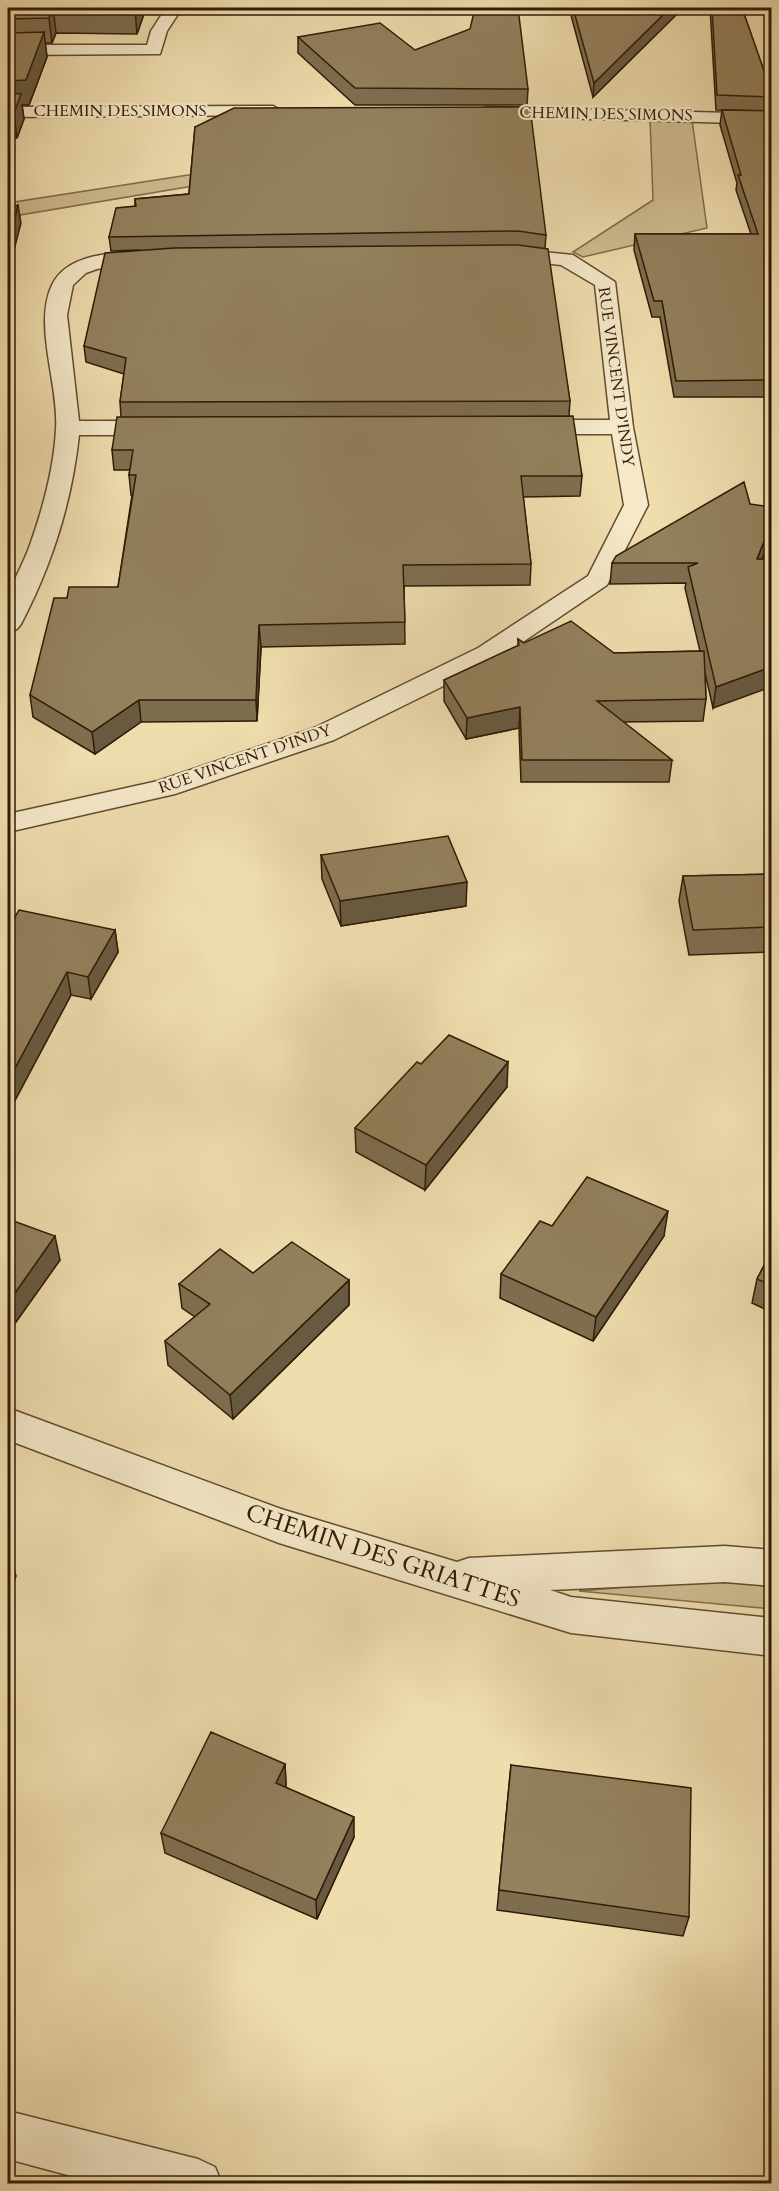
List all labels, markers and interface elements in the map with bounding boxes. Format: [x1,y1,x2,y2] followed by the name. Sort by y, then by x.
[33,100,207,122] street label: CHEMIN DES SIMONS
[519,101,693,127] street label: CHEMIN DES SIMONS
[592,286,640,469] street label: RUE VINCENT D'INDY
[156,719,335,799] street label: RUE VINCENT D'INDY
[242,1496,524,1616] street label: CHEMIN DES GRIATTES

